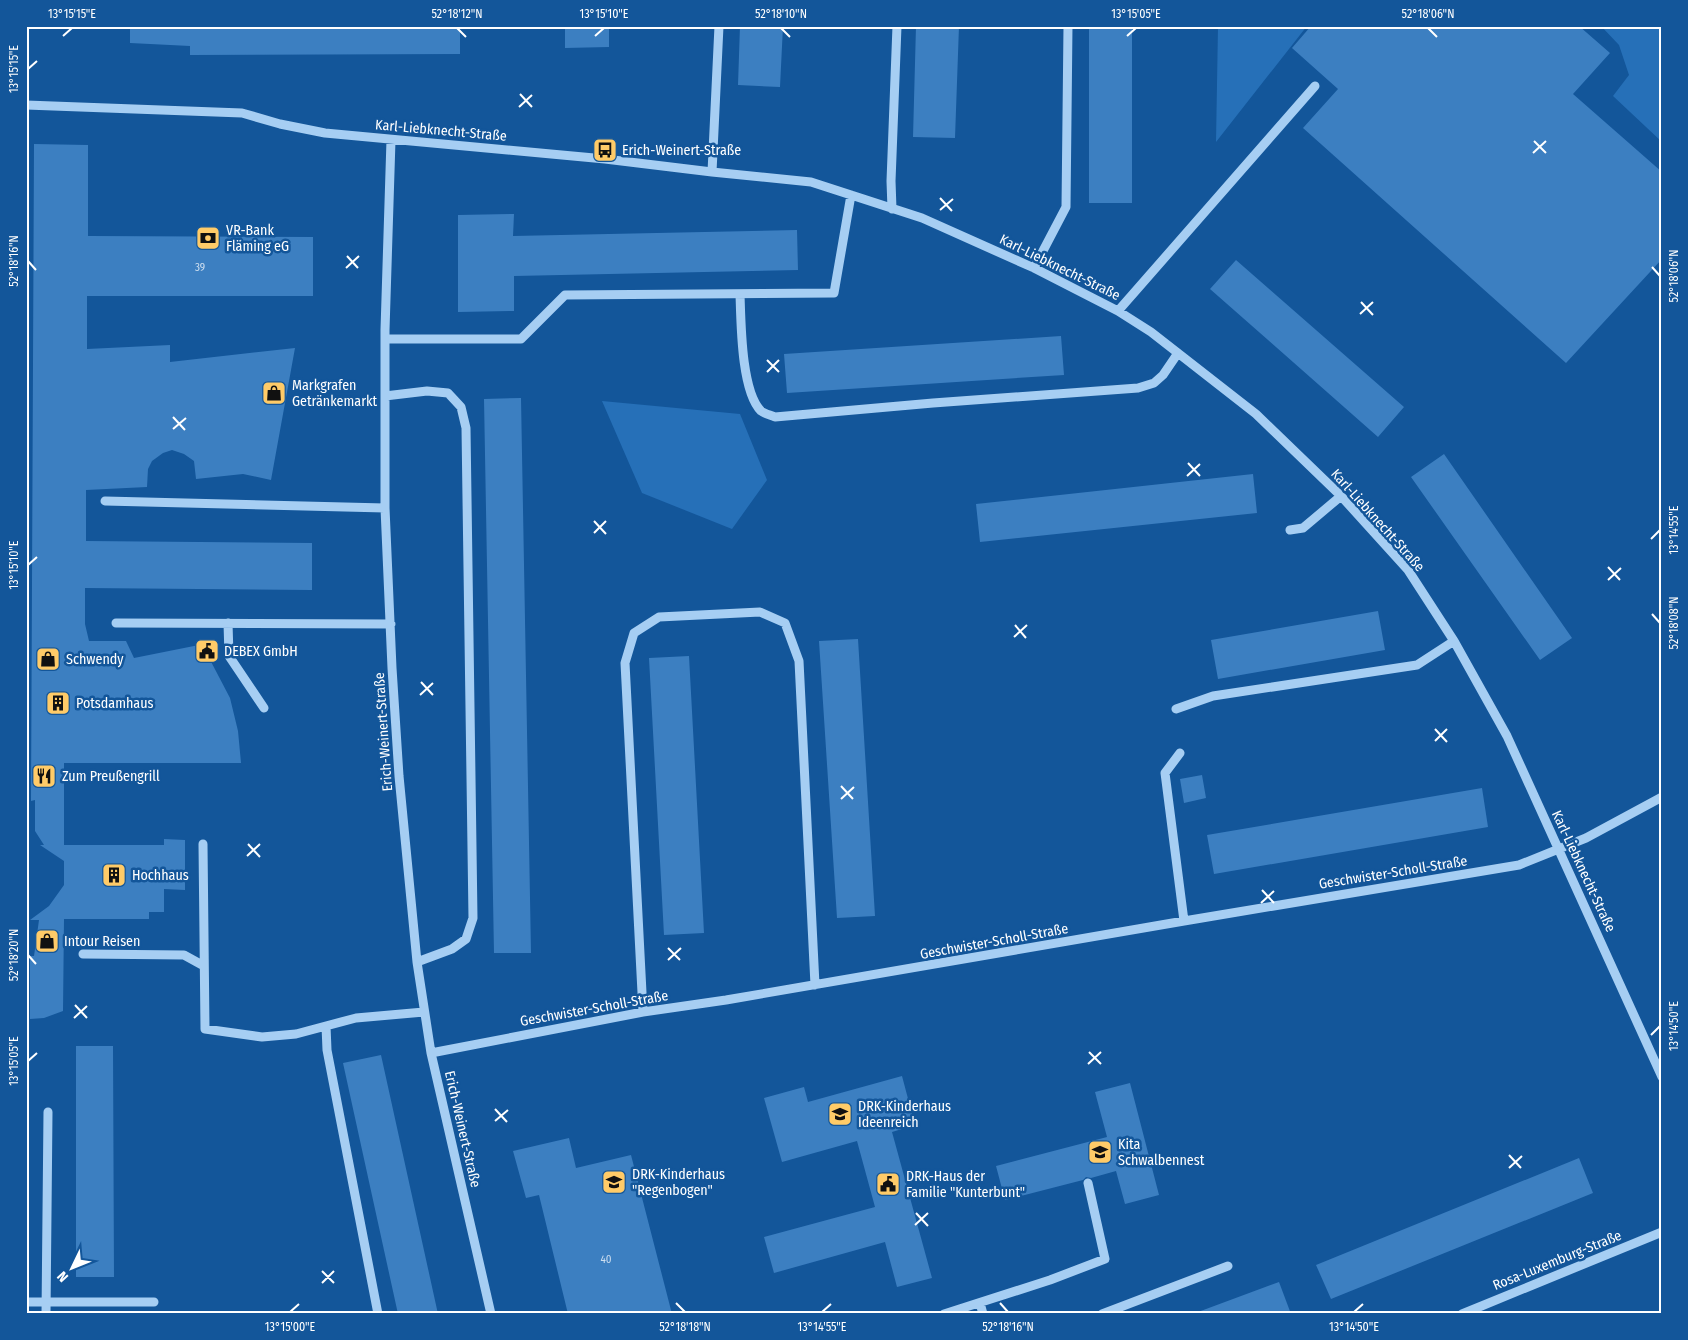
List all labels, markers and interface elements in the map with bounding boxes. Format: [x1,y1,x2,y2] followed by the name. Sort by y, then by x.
[48,7,96,21] text: 13°15'15"E
[431,7,483,21] text: 52°18'12"N
[580,7,629,21] text: 13°15'10"E
[755,7,807,21] text: 52°18'10"N
[1111,7,1161,21] text: 13°15'05"E
[1402,7,1454,21] text: 52°18'06"N
[7,45,21,93] text: 13°15'15"E
[375,116,507,145] street label: Karl-Liebknecht-Straße
[592,137,618,163] bus stop icon: Erich-Weinert-Straße
[622,142,741,159] place label: Erich-Weinert-Straße
[226,222,289,255] place label: VR-Bank Fläming eG
[195,225,221,251] bank icon: VR-Bank Fläming eG
[997,231,1123,304] street label: Karl-Liebknecht-Straße
[7,235,21,287] text: 52°18'16"N
[1667,250,1681,302] text: 52°18'06"N
[195,261,205,274] house number: 39
[292,377,378,410] place label: Markgrafen Getränkemarkt
[261,380,287,406] shop icon: Markgrafen Getränkemarkt
[1327,466,1428,575] street label: Karl-Liebknecht-Straße
[1667,505,1681,554] text: 13°14'55"E
[7,540,21,589] text: 13°15'10"E
[1667,596,1681,650] text: 52°18'08"N
[194,638,220,664] public building icon: DEBEX GmbH
[224,643,298,660] place label: DEBEX GmbH
[35,646,61,672] shop icon: Schwendy
[66,651,124,668] place label: Schwendy
[371,672,396,792] street label: Erich-Weinert-Straße
[45,690,71,716] building icon: Potsdamhaus
[76,695,154,712] place label: Potsdamhaus
[31,763,57,789] restaurant icon: Zum Preußengrill
[62,768,160,785] place label: Zum Preußengrill
[1548,808,1619,935] street label: Karl-Liebknecht-Straße
[1318,852,1469,893] street label: Geschwister-Scholl-Straße
[101,862,127,888] building icon: Hochhaus
[132,867,189,884] place label: Hochhaus
[919,920,1070,963] street label: Geschwister-Scholl-Straße
[34,928,60,954] shop icon: Intour Reisen
[7,929,21,981] text: 52°18'20"N
[64,933,140,950] place label: Intour Reisen
[519,987,670,1030] street label: Geschwister-Scholl-Straße
[1667,1001,1681,1051] text: 13°14'50"E
[7,1036,21,1086] text: 13°15'05"E
[441,1069,484,1189] street label: Erich-Weinert-Straße
[858,1098,951,1131] place label: DRK-Kinderhaus Ideenreich
[827,1101,853,1127] school or university icon: DRK-Kinderhaus Ideenreich
[1118,1136,1205,1169] place label: Kita Schwalbennest
[1087,1139,1113,1165] school or university icon: Kita Schwalbennest
[632,1166,725,1199] place label: DRK-Kinderhaus "Regenbogen"
[906,1168,1025,1201] place label: DRK-Haus der Familie "Kunterbunt"
[601,1169,627,1195] school or university icon: DRK-Kinderhaus "Regenbogen"
[875,1171,901,1197] public building icon: DRK-Haus der Familie "Kunterbunt"
[1490,1227,1624,1294] street label: Rosa-Luxemburg-Straße
[48,1242,98,1292] north arrow
[600,1253,612,1266] house number: 40
[54,1268,72,1285] text: N
[265,1320,316,1334] text: 13°15'00"E
[659,1320,711,1334] text: 52°18'18"N
[798,1320,847,1334] text: 13°14'55"E
[982,1320,1034,1334] text: 52°18'16"N
[1329,1320,1379,1334] text: 13°14'50"E

